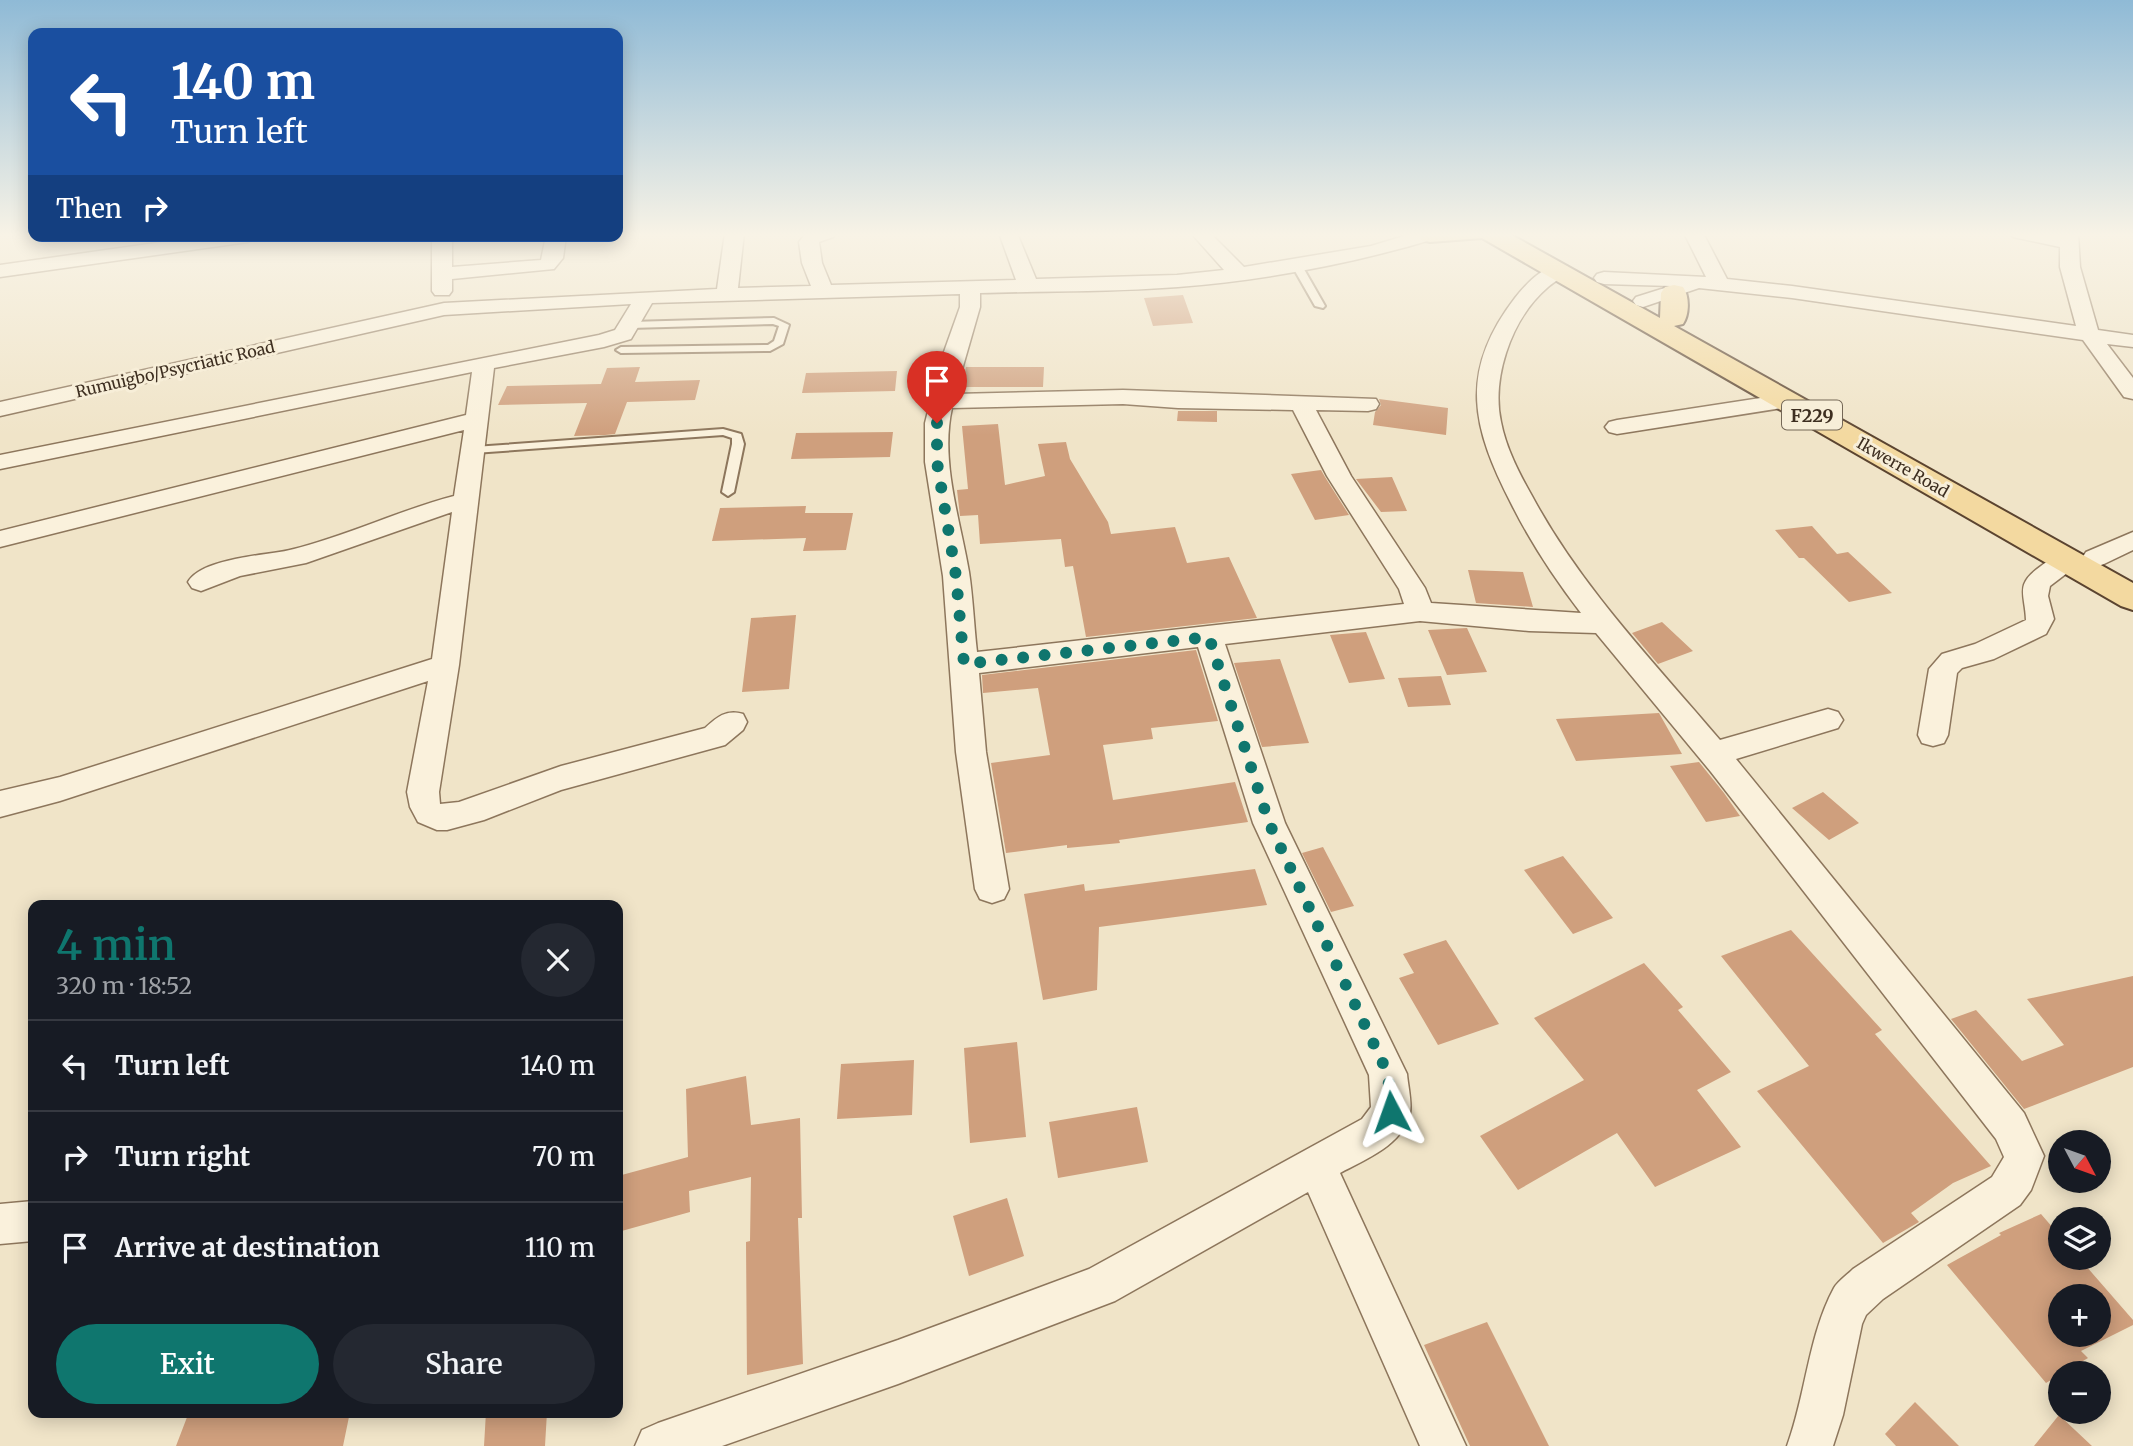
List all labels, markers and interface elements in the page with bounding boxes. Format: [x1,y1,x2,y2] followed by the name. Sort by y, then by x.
[171,51,315,112] text: 140 m
[56,56,147,147] icon: left
[171,112,308,152] text: Turn left
[136,189,174,227] icon: right
[56,192,122,225] text: Then
[73,336,277,402] street label: Rumuigbo/Psycriatic Road
[907,351,967,423] pin
[918,362,956,400] icon: arrive
[1782,400,1842,430] road number: F229
[1853,433,1953,502] street label: Ikwerre Road
[56,919,176,971] text: 4 min
[521,923,595,997] button: close
[56,971,192,1000] text: 320 m · 18:52
[56,1047,94,1085] icon: left
[115,1049,229,1082] text: Turn left
[520,1049,595,1082] text: 140 m
[1354,1075,1428,1149] position arrow
[2048,1130,2110,1194] north arrow
[2048,1130,2111,1424] map controls
[56,1138,94,1176] icon: right
[115,1140,250,1173] text: Turn right
[532,1140,595,1173] text: 70 m
[2048,1207,2111,1270] button: layers
[56,1229,94,1267] icon: arrive
[115,1231,380,1264] text: Arrive at destination
[525,1231,595,1264] text: 110 m
[2048,1284,2111,1347] button: +
[56,1324,319,1404] button: Exit
[333,1324,595,1404] button: Share
[2048,1361,2111,1424] button: −

